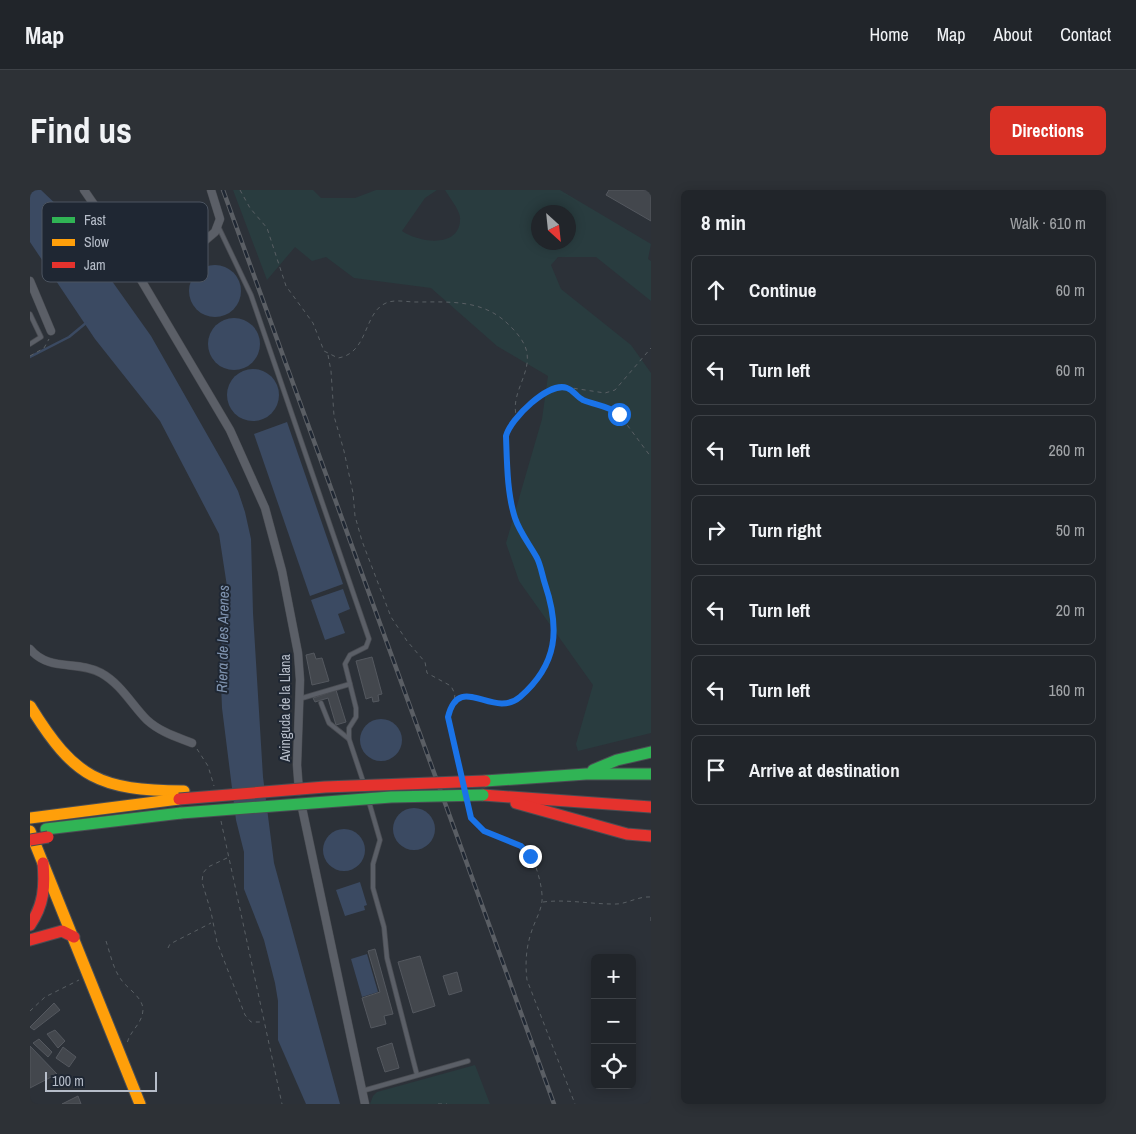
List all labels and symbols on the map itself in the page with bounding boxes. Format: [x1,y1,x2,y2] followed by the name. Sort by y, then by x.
[42,202,208,282] legend
[531,205,576,250] north arrow
[84,211,106,229] text: Fast
[84,233,110,251] text: Slow
[84,256,106,274] text: Jam
[608,403,631,426] route start
[211,585,234,693] water label: Riera de les Arenes
[276,654,294,763] street label: Avinguda de la Llana
[519,845,542,868] route end
[45,1069,158,1092] scale bar

